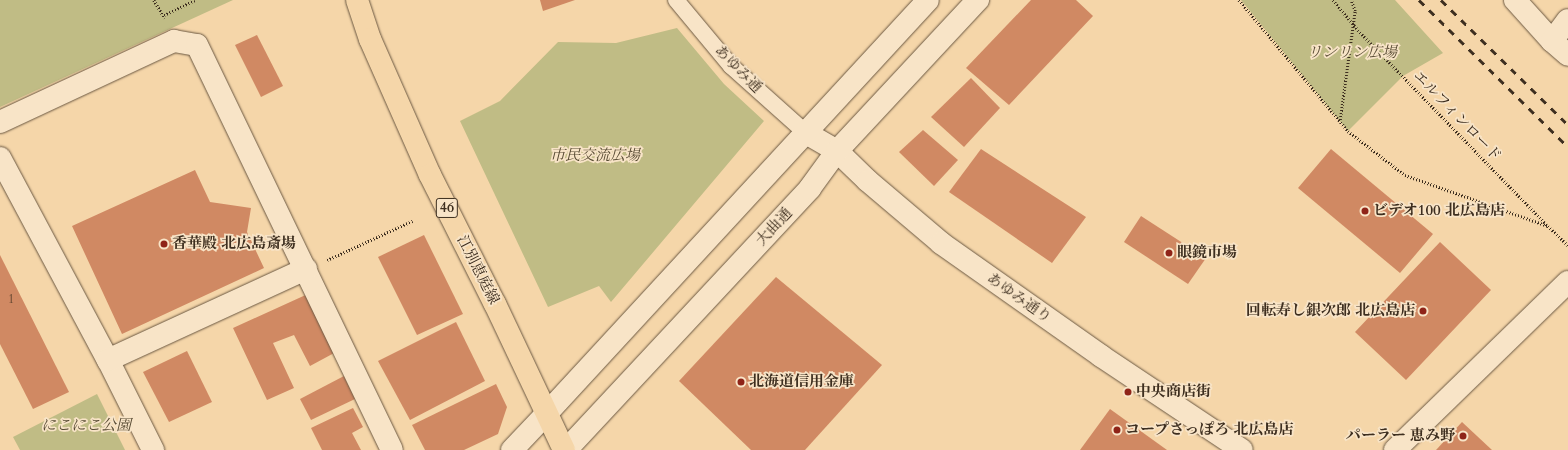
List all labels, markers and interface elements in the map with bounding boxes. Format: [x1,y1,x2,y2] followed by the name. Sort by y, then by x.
[710,41,766,97] street label: あゆみ通
[1307,44,1397,62] park label: リンリン広場
[1409,67,1505,165] street label: エルフィンロード
[550,147,640,165] park label: 市民交流広場
[435,196,459,220] road number: 46
[1373,202,1505,220] place label: ビデオ100 北広島店
[752,204,796,250] street label: 大曲通
[1360,206,1370,216] marker: ビデオ100 北広島店
[453,233,503,307] street label: 江別恵庭線
[172,235,296,253] place label: 香華殿 北広島斎場
[159,239,169,249] marker: 香華殿 北広島斎場
[1177,244,1237,262] place label: 眼鏡市場
[1164,248,1174,258] marker: 眼鏡市場
[983,269,1055,327] street label: あゆみ通り
[8,291,14,307] house number: 1
[1246,302,1415,320] place label: 回転寿し銀次郎 北広島店
[1418,306,1428,316] marker: 回転寿し銀次郎 北広島店
[749,373,854,391] place label: 北海道信用金庫
[736,377,746,387] marker: 北海道信用金庫
[1136,383,1211,401] place label: 中央商店街
[1123,387,1133,397] marker: 中央商店街
[41,417,131,435] park label: にこにこ公園
[1125,421,1294,439] place label: コープさっぽろ 北広島店
[1112,425,1122,435] marker: コープさっぽろ 北広島店
[1346,427,1455,445] place label: パーラー 恵み野
[1458,431,1468,441] marker: パーラー 恵み野

